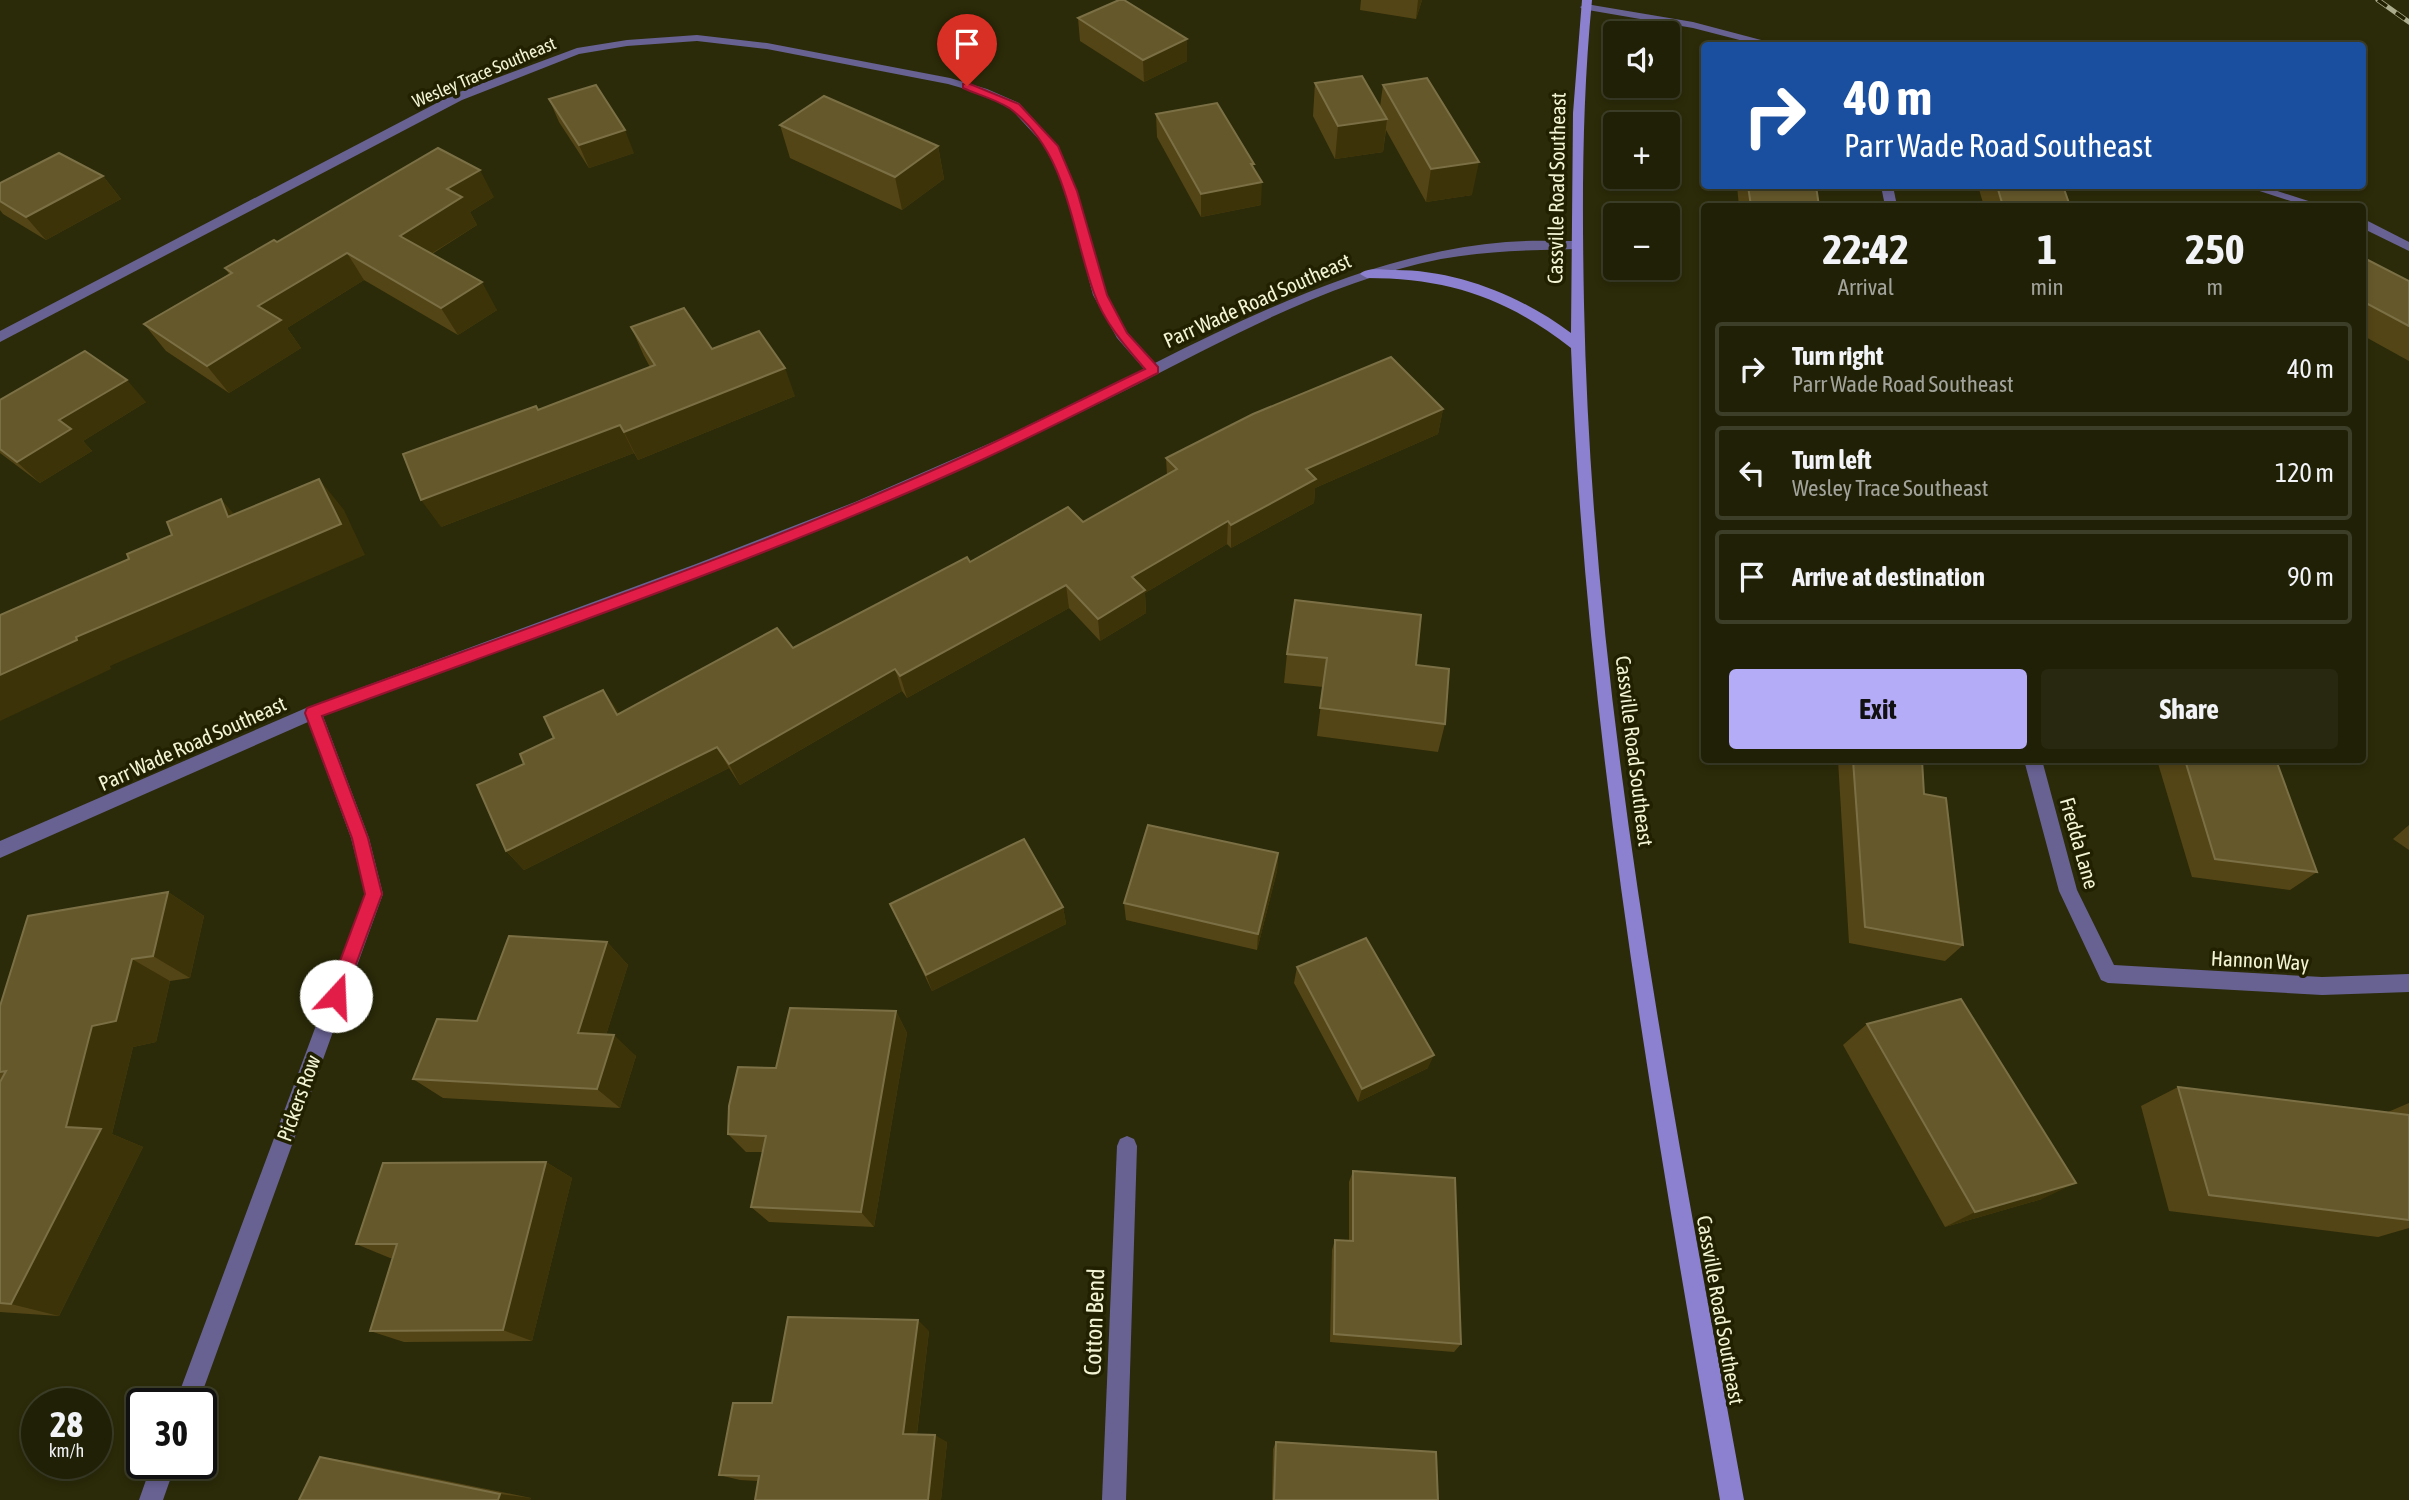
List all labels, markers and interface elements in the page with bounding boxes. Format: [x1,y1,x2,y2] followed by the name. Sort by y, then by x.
[937,14,997,86] pin
[1603,21,1680,280] map controls
[1603,21,1680,98] button: sound
[948,25,986,63] icon: arrive
[409,32,559,112] street label: Wesley Trace Southeast
[1844,69,1932,125] text: 40 m
[1729,70,1820,161] icon: right
[1542,92,1570,284] street label: Cassville Road Southeast
[1603,112,1680,189] button: +
[1844,127,2152,164] text: Parr Wade Road Southeast
[1603,203,1680,280] button: −
[1823,225,1909,273] text: 22:42
[2037,225,2057,273] text: 1
[2185,225,2244,273] text: 250
[1160,248,1354,352] street label: Parr Wade Road Southeast
[1838,274,1894,300] text: Arrival
[2031,274,2064,300] text: min
[2207,274,2223,300] text: m
[1792,341,1883,371] text: Turn right
[1733,350,1771,388] icon: right
[2287,354,2334,384] text: 40 m
[1792,371,2014,397] text: Parr Wade Road Southeast
[1792,445,1872,475] text: Turn left
[1733,454,1771,492] icon: left
[2275,458,2334,488] text: 120 m
[1792,475,1988,501] text: Wesley Trace Southeast
[1733,558,1771,596] icon: arrive
[1792,562,1985,592] text: Arrive at destination
[2287,562,2334,592] text: 90 m
[1611,654,1659,848] street label: Cassville Road Southeast
[1729,669,2027,749] button: Exit
[2041,669,2338,749] button: Share
[95,691,289,795] street label: Parr Wade Road Southeast
[2056,795,2104,891] street label: Fredda Lane
[2210,945,2310,975] street label: Hannon Way
[299,959,373,1033] position arrow
[271,1051,325,1144] street label: Pickers Row
[1693,1214,1749,1406] street label: Cassville Road Southeast
[1079,1268,1109,1376] street label: Cotton Bend
[126,1388,217,1479] speed limit sign: 30
[50,1404,83,1444] text: 28
[49,1440,84,1461] text: km/h

